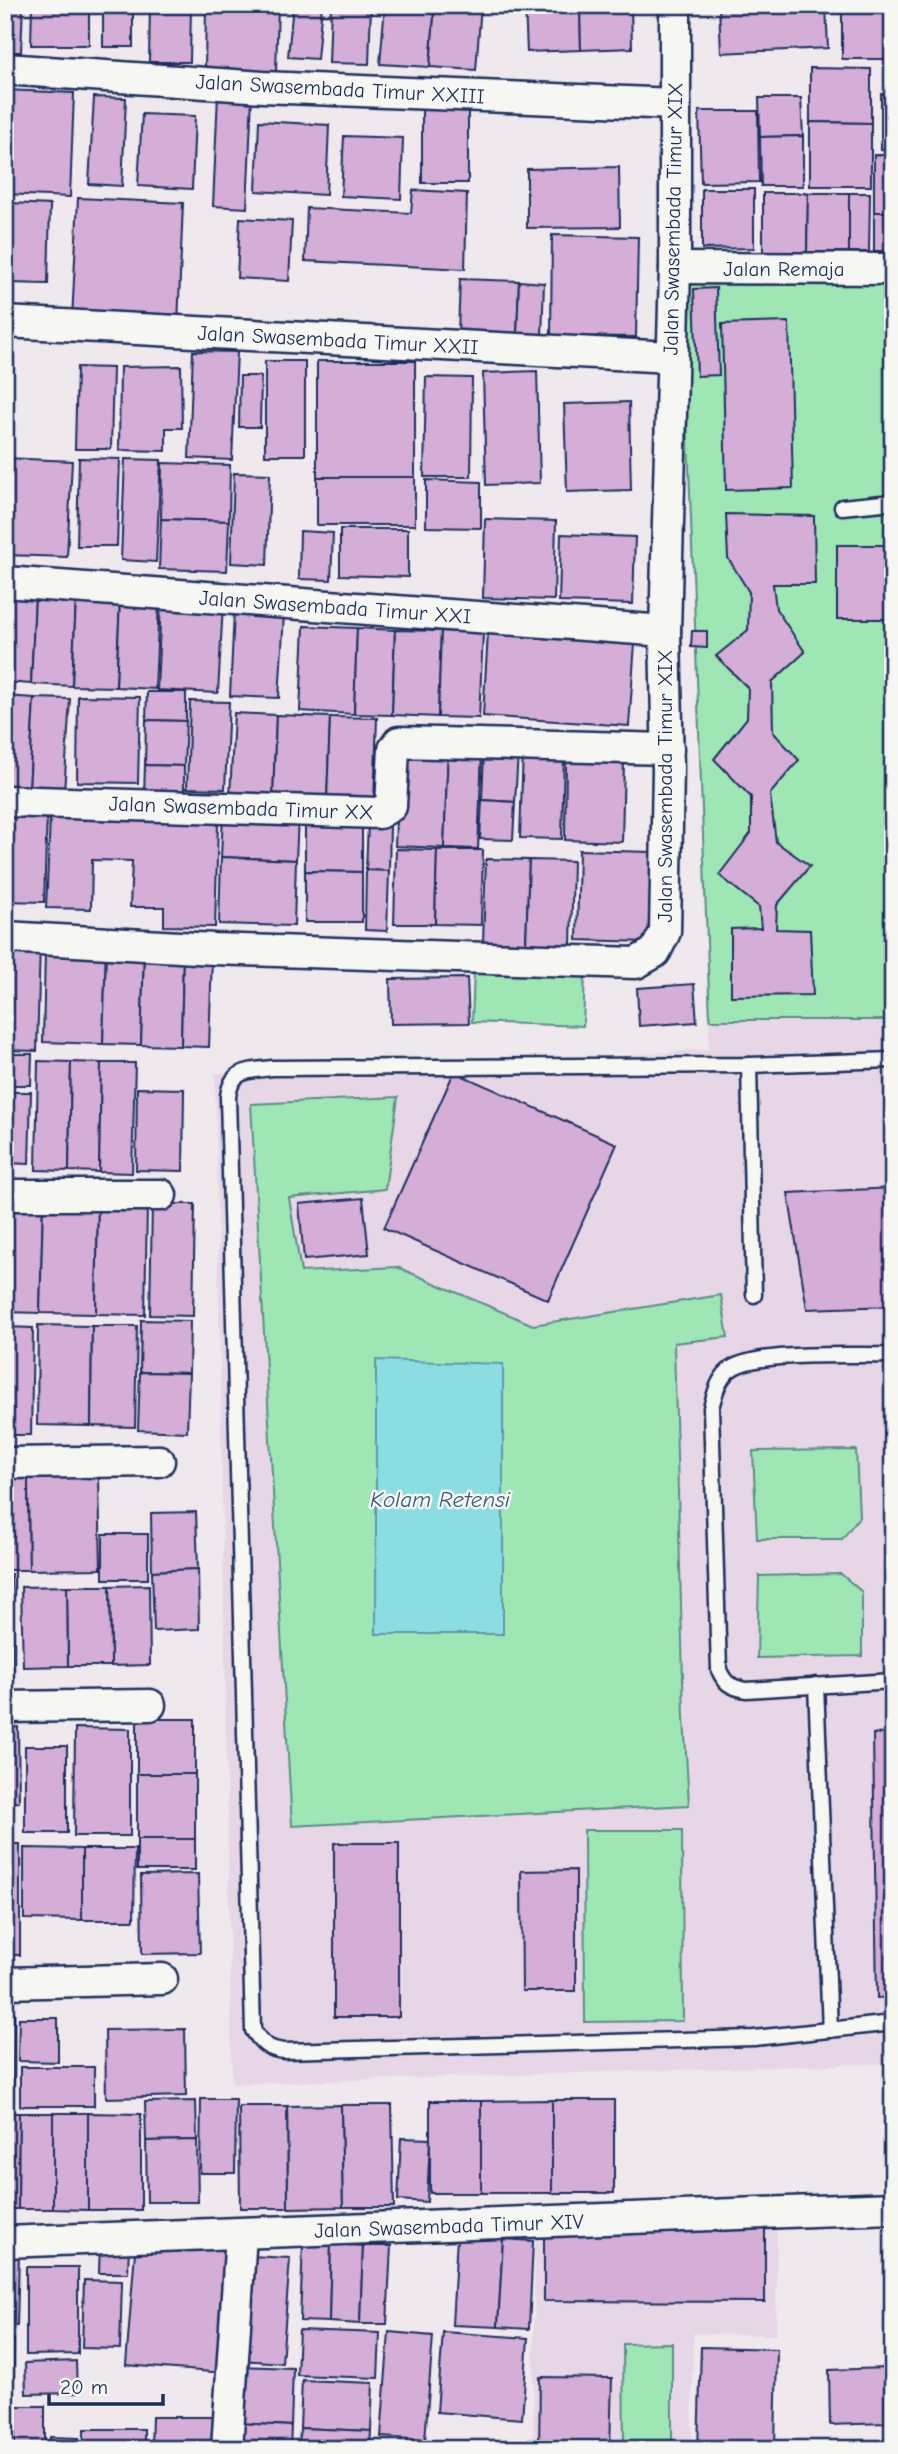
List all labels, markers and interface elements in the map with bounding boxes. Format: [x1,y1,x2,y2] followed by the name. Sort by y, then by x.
[195,69,485,109] street label: Jalan Swasembada Timur XXIII
[659,82,687,356] street label: Jalan Swasembada Timur XIX
[723,257,845,281] street label: Jalan Remaja
[197,321,479,359] street label: Jalan Swasembada Timur XXII
[198,586,472,628] street label: Jalan Swasembada Timur XXI
[653,650,677,922] street label: Jalan Swasembada Timur XIX
[108,791,374,825] street label: Jalan Swasembada Timur XX
[370,1486,511,1513] water label: Kolam Retensi
[314,2209,585,2243] street label: Jalan Swasembada Timur XIV
[49,2363,163,2407] scale bar
[60,2375,108,2399] text: 20 m

